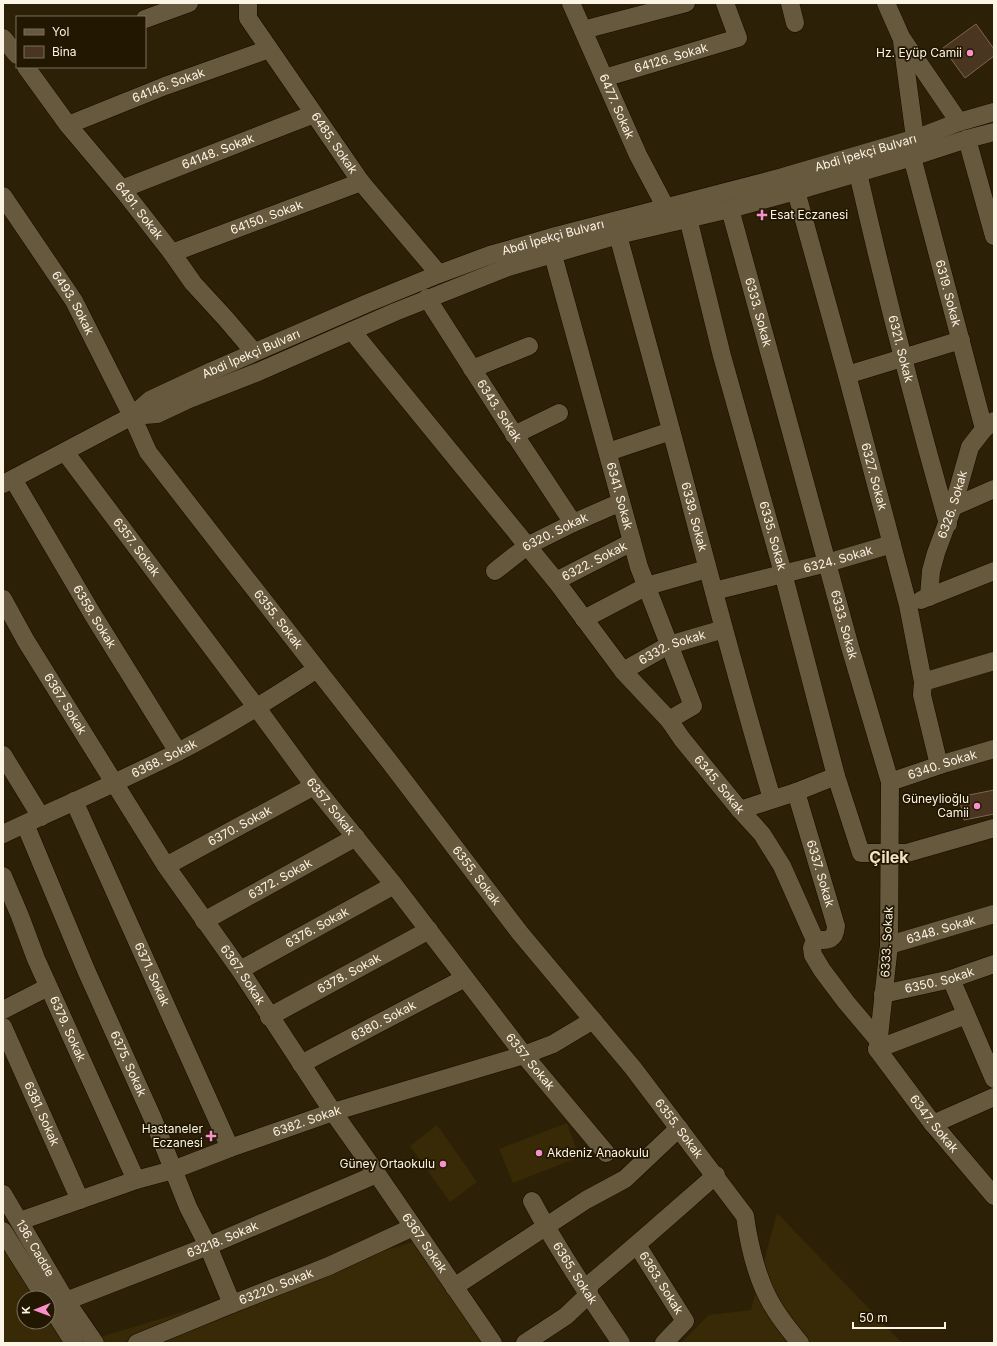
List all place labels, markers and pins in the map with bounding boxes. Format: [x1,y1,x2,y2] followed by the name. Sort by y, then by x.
[876,45,962,60] place label: Hz. Eyüp Camii
[965,48,975,58] marker: Hz. Eyüp Camii
[770,207,848,222] place label: Esat Eczanesi
[757,210,767,220] marker: Esat Eczanesi
[902,791,969,820] place label: Güneylioğlu Camii
[972,801,982,811] marker: Güneylioğlu Camii
[142,1121,203,1150] place label: Hastaneler Eczanesi
[206,1131,216,1141] marker: Hastaneler Eczanesi
[547,1145,649,1160] place label: Akdeniz Anaokulu
[534,1148,544,1158] marker: Akdeniz Anaokulu
[339,1156,435,1171] place label: Güney Ortaokulu
[438,1159,448,1169] marker: Güney Ortaokulu

